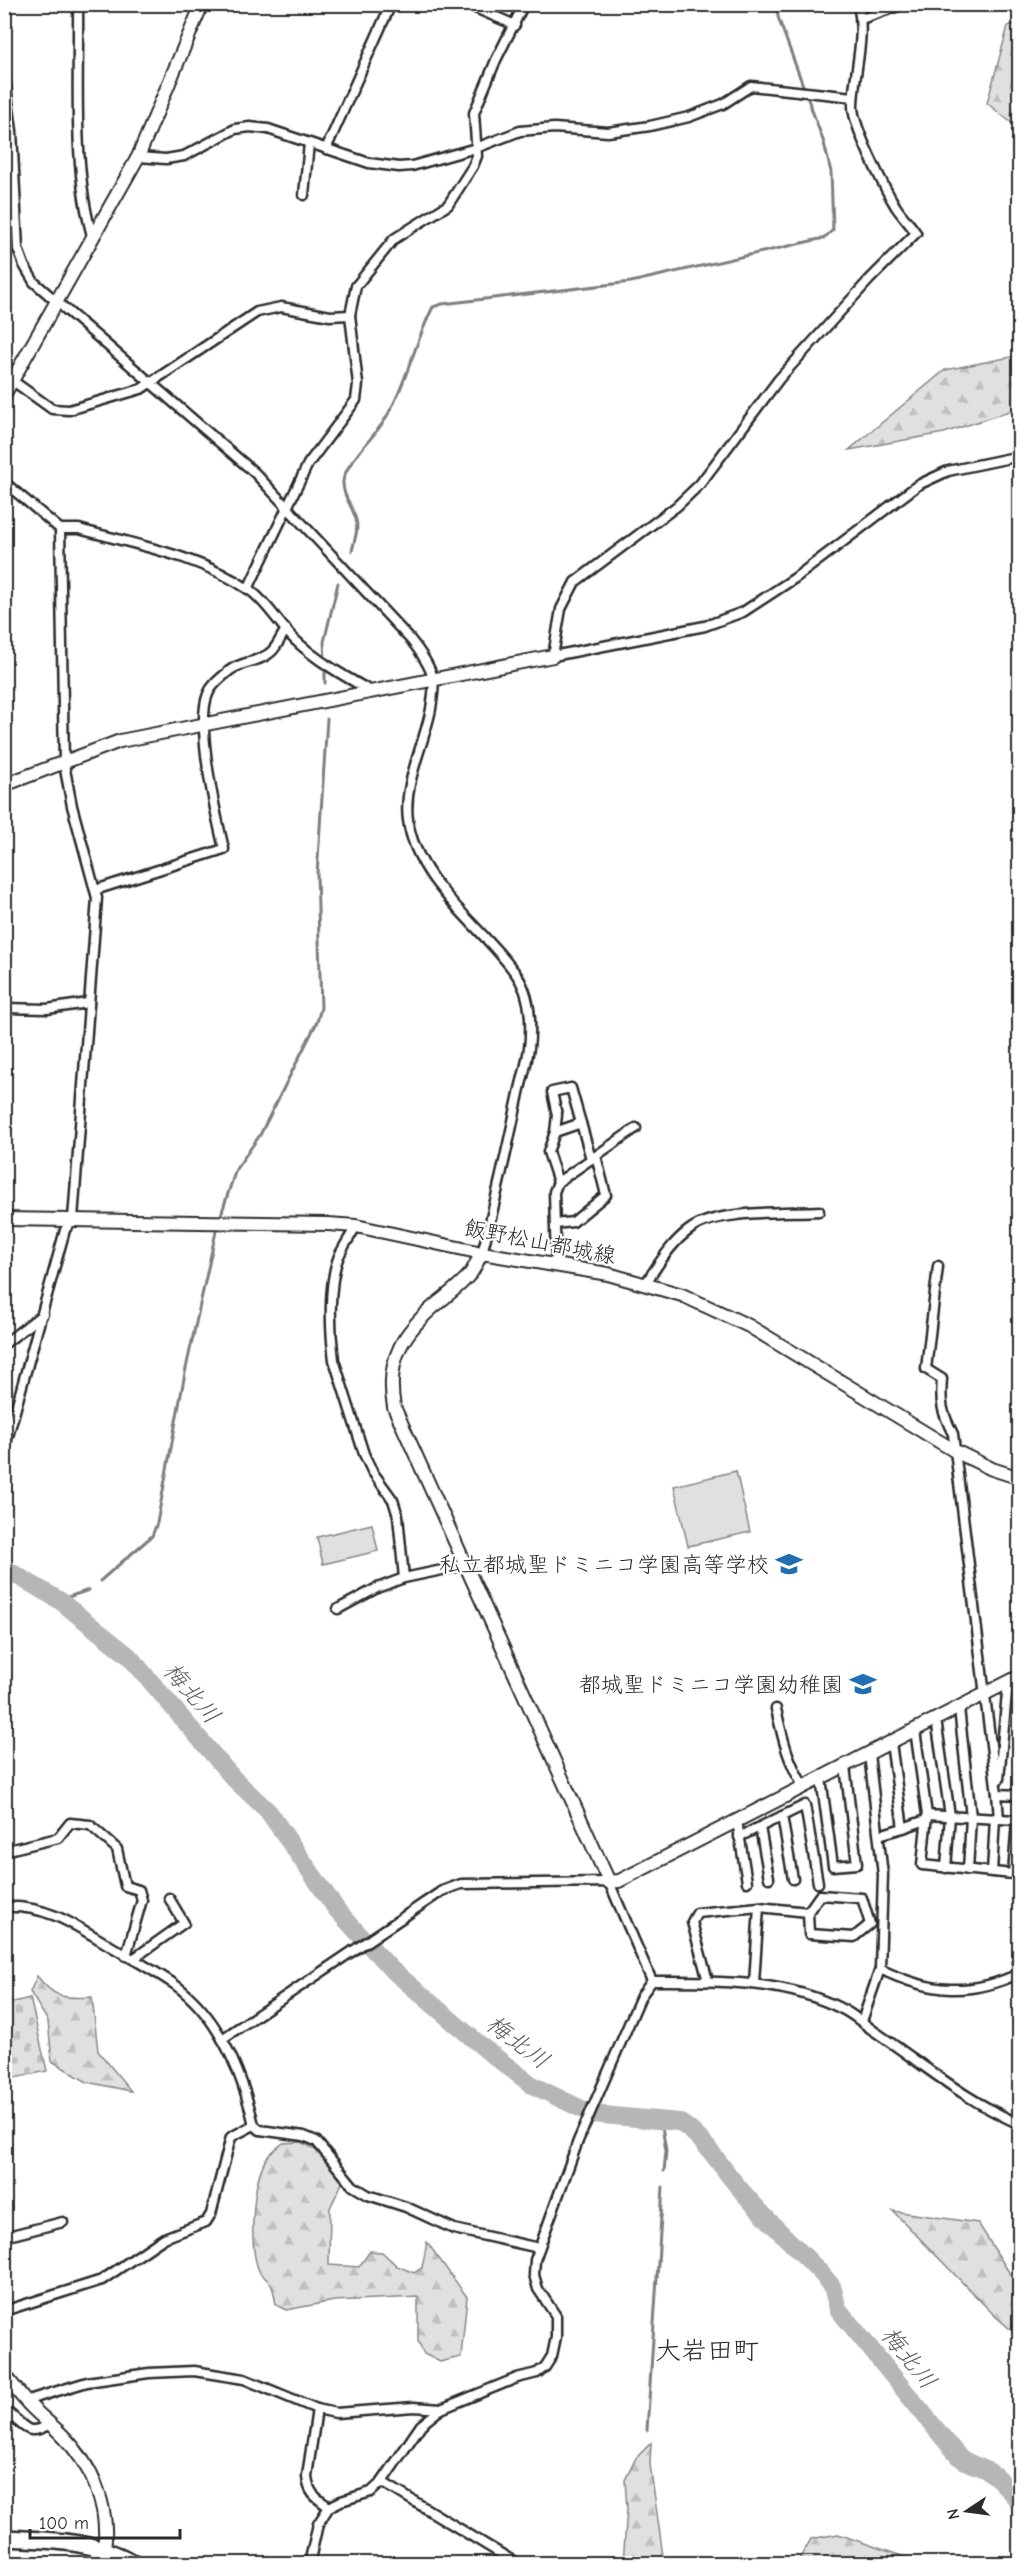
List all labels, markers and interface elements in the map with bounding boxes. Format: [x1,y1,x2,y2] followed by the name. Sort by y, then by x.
[462,1215,618,1269] street label: 飯野松山都城線
[774,1549,804,1579] school or university icon: 私立都城聖ドミニコ学園高等学校
[439,1552,769,1578] place label: 私立都城聖ドミニコ学園高等学校
[158,1657,226,1729] water label: 梅北川
[848,1669,878,1699] school or university icon: 都城聖ドミニコ学園幼稚園
[579,1672,843,1698] place label: 都城聖ドミニコ学園幼稚園
[481,2009,555,2075] water label: 梅北川
[875,2321,943,2395] water label: 梅北川
[655,2336,759,2366] district label: 大岩田町
[937,2481,997,2541] north arrow
[30,2502,180,2540] scale bar
[943,2507,963,2521] text: N
[39,2513,89,2534] text: 100 m

